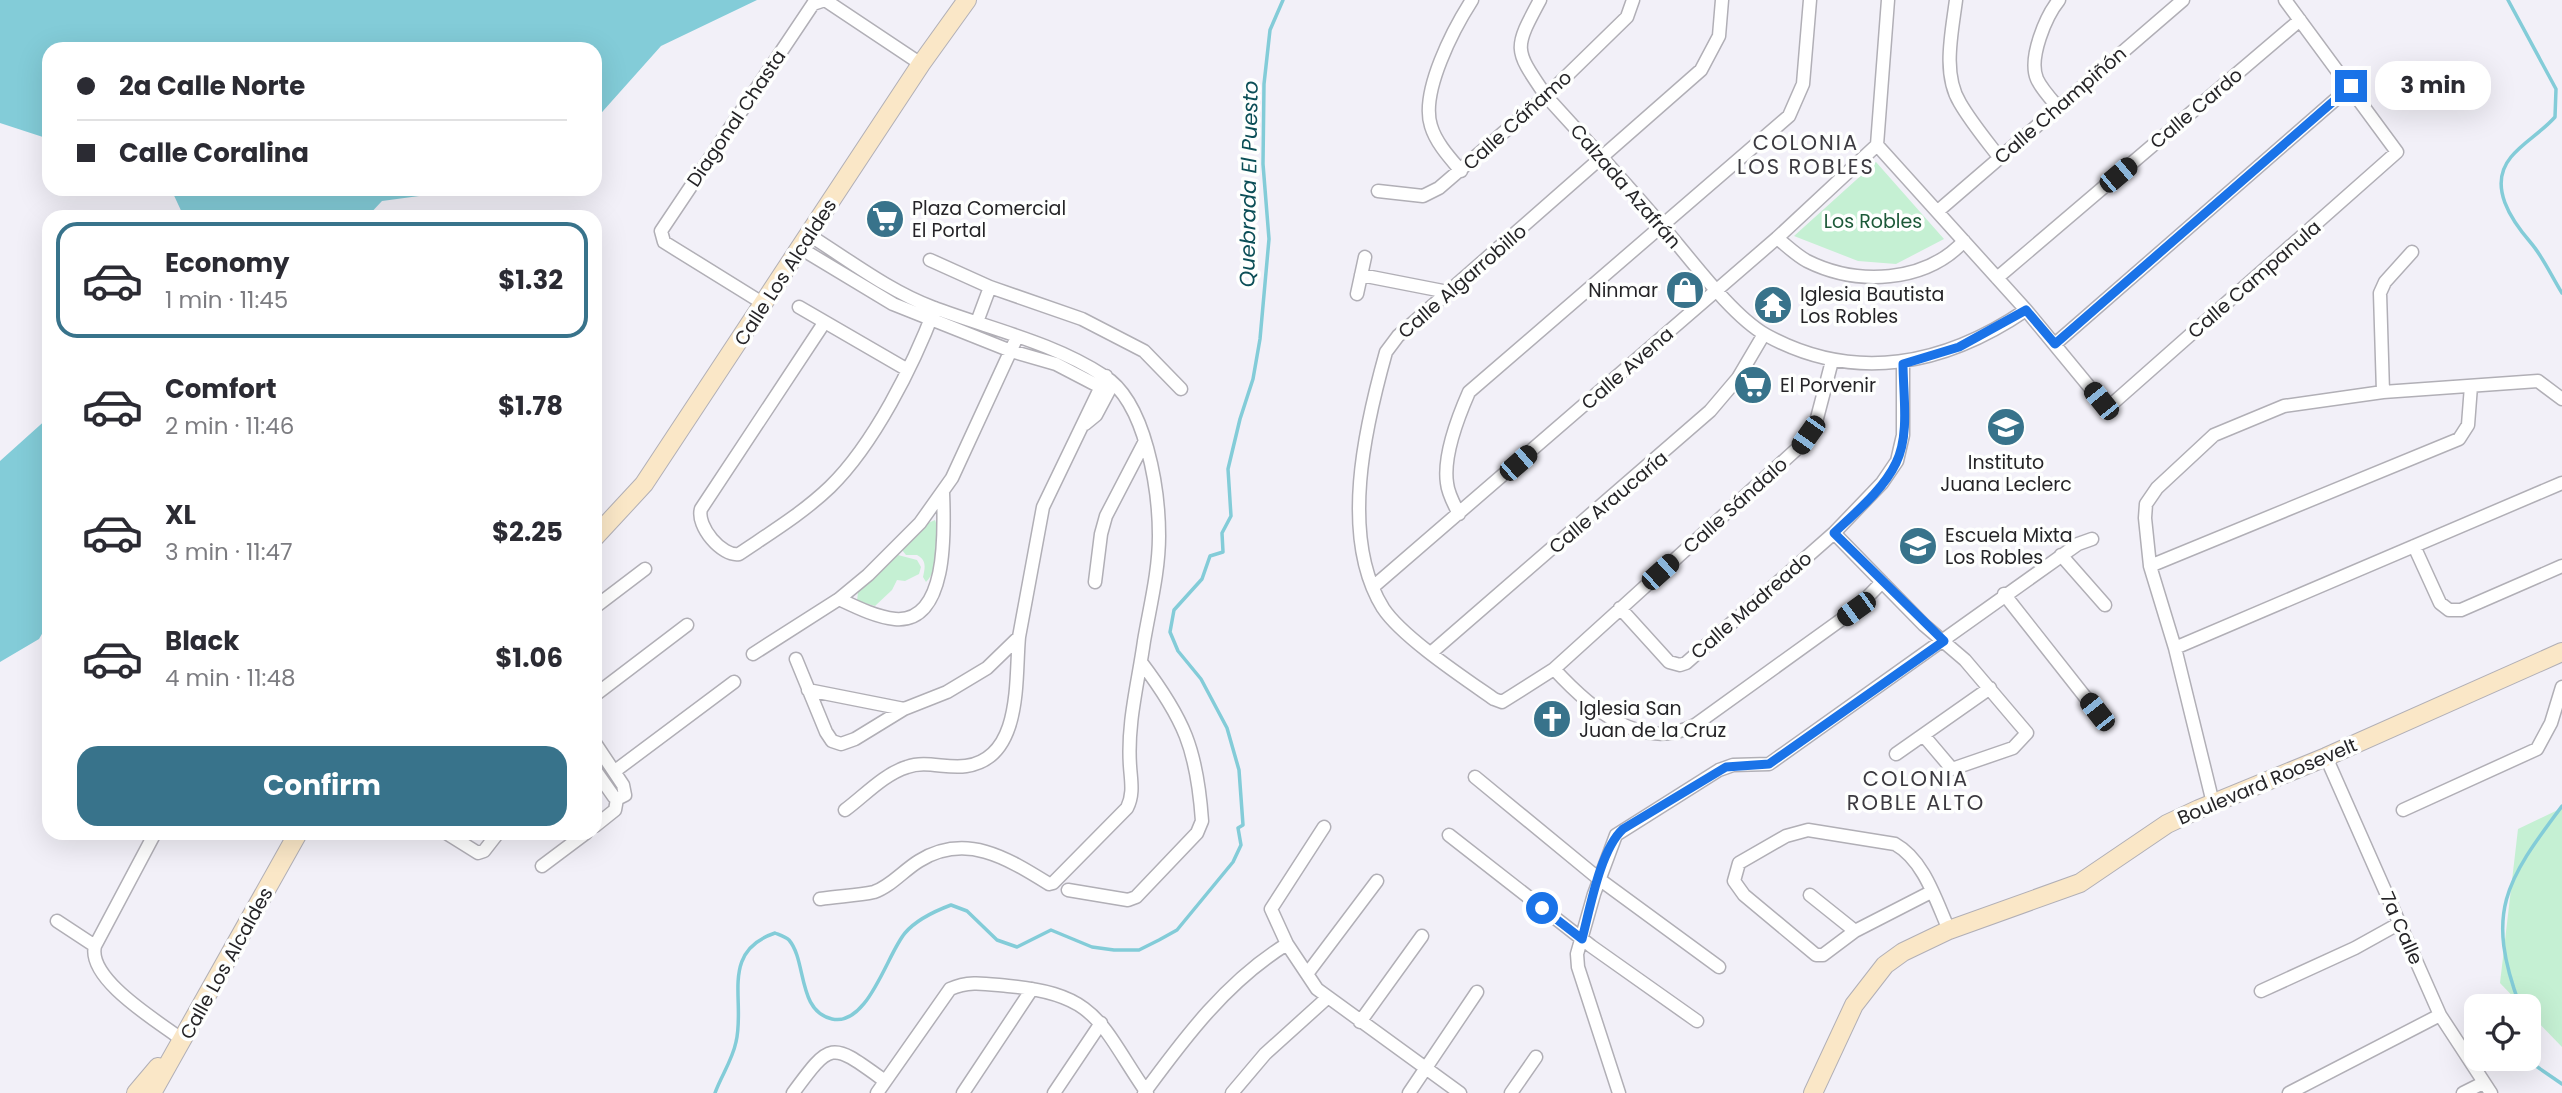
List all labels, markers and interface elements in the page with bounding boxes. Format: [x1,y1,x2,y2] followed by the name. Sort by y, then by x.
[1988,40,2132,170] street label: Calle Champiñón
[680,44,792,192] street label: Diagonal Chasta
[2144,62,2248,155] street label: Calle Cardo
[2376,62,2491,110] callout: 3 min
[1457,64,1578,177] street label: Calle Cáñamo
[119,68,305,104] text: 2a Calle Norte
[2400,69,2466,101] text: 3 min
[2335,70,2367,102] route end
[1232,80,1265,288] water label: Quebrada El Puesto
[1564,118,1687,254] street label: Calzada Azafrán
[1737,128,1875,181] district label: COLONIA LOS ROBLES
[119,135,309,171] text: Calle Coralina
[2096,153,2141,197] car
[728,194,843,351] street label: Calle Los Alcaldes
[912,195,1066,244] place label: Plaza Comercial El Portal
[864,198,906,240] supermarket icon: Plaza Comercial El Portal
[1824,208,1922,235] park label: Los Robles
[2182,214,2327,345] street label: Calle Campanula
[1392,218,1532,345] street label: Calle Algarrobillo
[165,245,289,281] text: Economy
[81,249,144,312] icon: car
[498,262,563,298] text: $1.32
[1664,269,1706,311] shop icon: Ninmar
[1588,277,1658,304] place label: Ninmar
[1800,281,1944,330] place label: Iglesia Bautista Los Robles
[165,284,288,316] text: 1 min · 11:45
[1752,284,1794,326] temple icon: Iglesia Bautista Los Robles
[1575,321,1679,416] street label: Calle Avena
[1732,364,1774,406] supermarket icon: El Porvenir
[165,371,277,407] text: Comfort
[1780,372,1876,399] place label: El Porvenir
[81,375,144,438] icon: car
[2080,378,2123,424] car
[498,388,563,424] text: $1.78
[1985,406,2027,448] school or university icon: Instituto Juana Leclerc
[165,410,294,442] text: 2 min · 11:46
[1788,412,1829,458] car
[1496,441,1541,485] car
[1543,445,1674,560] street label: Calle Araucaría
[1940,449,2072,498] place label: Instituto Juana Leclerc
[1677,451,1794,560] street label: Calle Sándalo
[165,497,196,533] text: XL
[81,501,144,564] icon: car
[492,514,563,550] text: $2.25
[1945,522,2073,571] place label: Escuela Mixta Los Robles
[1897,525,1939,567] school or university icon: Escuela Mixta Los Robles
[165,536,293,568] text: 3 min · 11:47
[1685,545,1818,666] street label: Calle Madreado
[1638,550,1683,594] car
[1833,588,1880,630] car
[165,623,239,659] text: Black
[81,627,144,690] icon: car
[495,640,563,676] text: $1.06
[165,662,295,694] text: 4 min · 11:48
[2076,689,2119,735] car
[1579,695,1726,744] place label: Iglesia San Juan de la Cruz
[1531,698,1573,740] church icon: Iglesia San Juan de la Cruz
[2173,731,2361,832] street label: Boulevard Roosevelt
[77,746,567,826] button: Confirm
[1847,764,1985,817] district label: COLONIA ROBLE ALTO
[173,882,279,1044] street label: Calle Los Alcaldes
[2374,888,2430,969] street label: 7a Calle
[1526,892,1558,924] route start
[2464,994,2541,1071] map controls
[2464,994,2541,1071] button: locate

